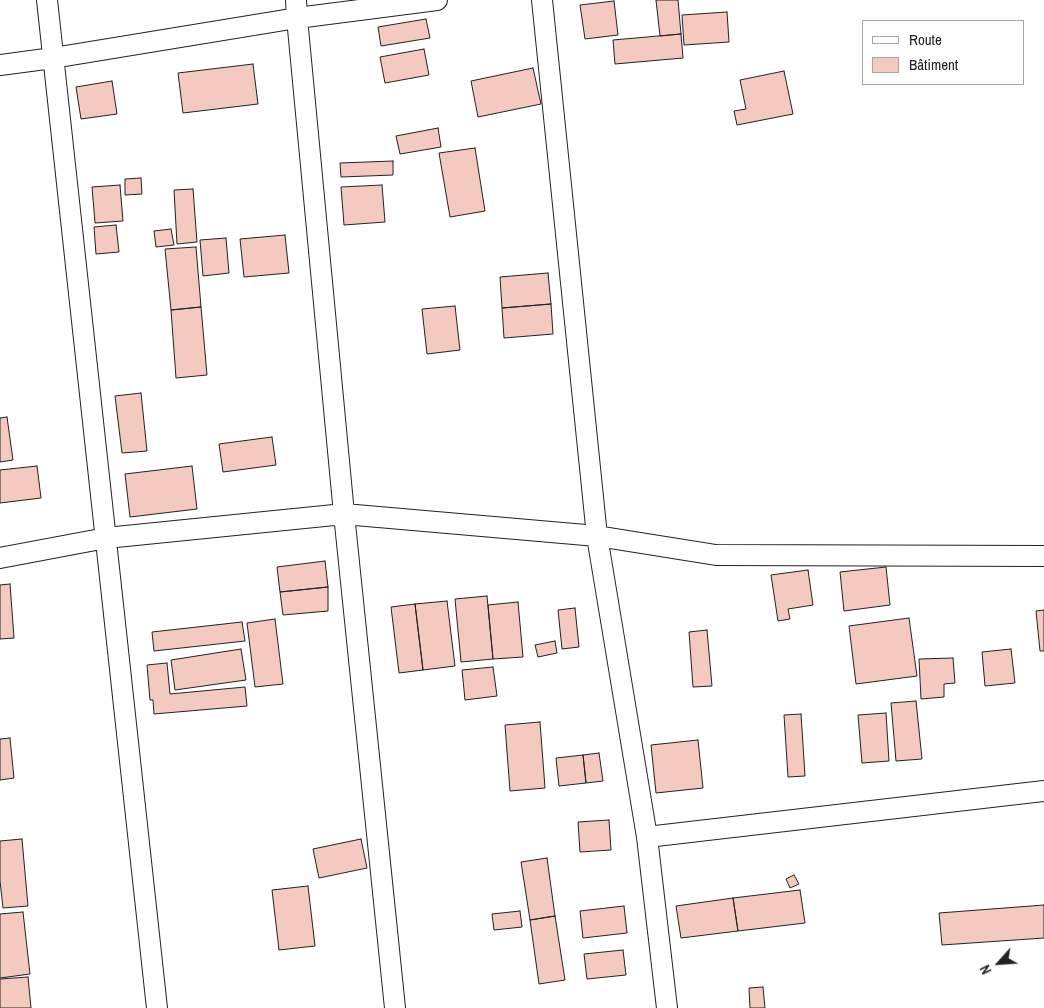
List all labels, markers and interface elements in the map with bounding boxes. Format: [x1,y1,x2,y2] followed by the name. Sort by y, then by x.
[862,20,1024,85] legend
[909,29,942,50] text: Route
[909,54,958,75] text: Bâtiment
[974,938,1024,988] north arrow
[976,962,995,977] text: N

